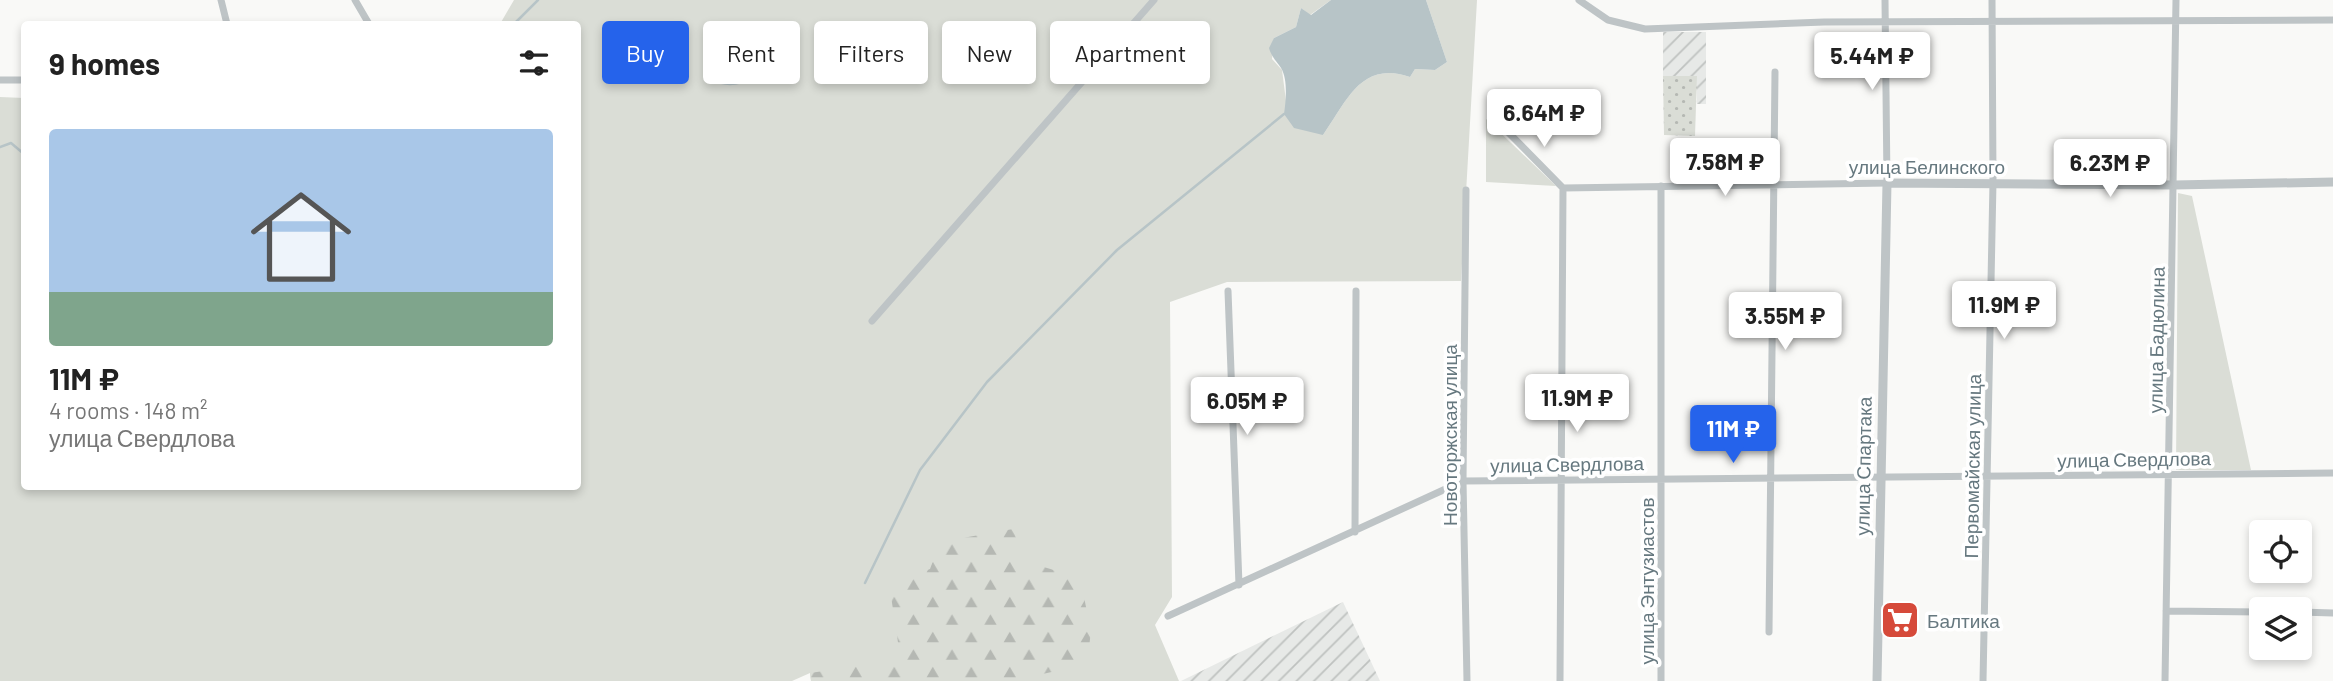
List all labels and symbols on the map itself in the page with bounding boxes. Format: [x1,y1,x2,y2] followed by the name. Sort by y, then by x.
[1807,32,1937,92] pin: 5.44M ₽
[1479,90,1609,149] pin: 6.64M ₽
[1660,138,1790,198] pin: 7.58M ₽
[2045,140,2175,199] pin: 6.23M ₽
[1849,155,2005,178] street label: улица Белинского
[2143,266,2169,414] street label: улица Бадюлина
[1939,282,2069,341] pin: 11.9M ₽
[1720,292,1850,352] pin: 3.55M ₽
[1438,344,1461,526] street label: Новоторжская улица
[1959,373,1985,558] street label: Первомайская улица
[1512,374,1642,434] pin: 11.9M ₽
[1182,378,1312,437] pin: 6.05M ₽
[1850,396,1876,536] street label: улица Спартака
[1684,406,1782,465] pin: 11M ₽
[2057,446,2211,472] street label: улица Свердлова
[1490,451,1644,477] street label: улица Свердлова
[1635,497,1658,665] street label: улица Энтузиастов
[1879,599,1921,641] supermarket icon: Балтика
[1927,609,2000,632] place label: Балтика

